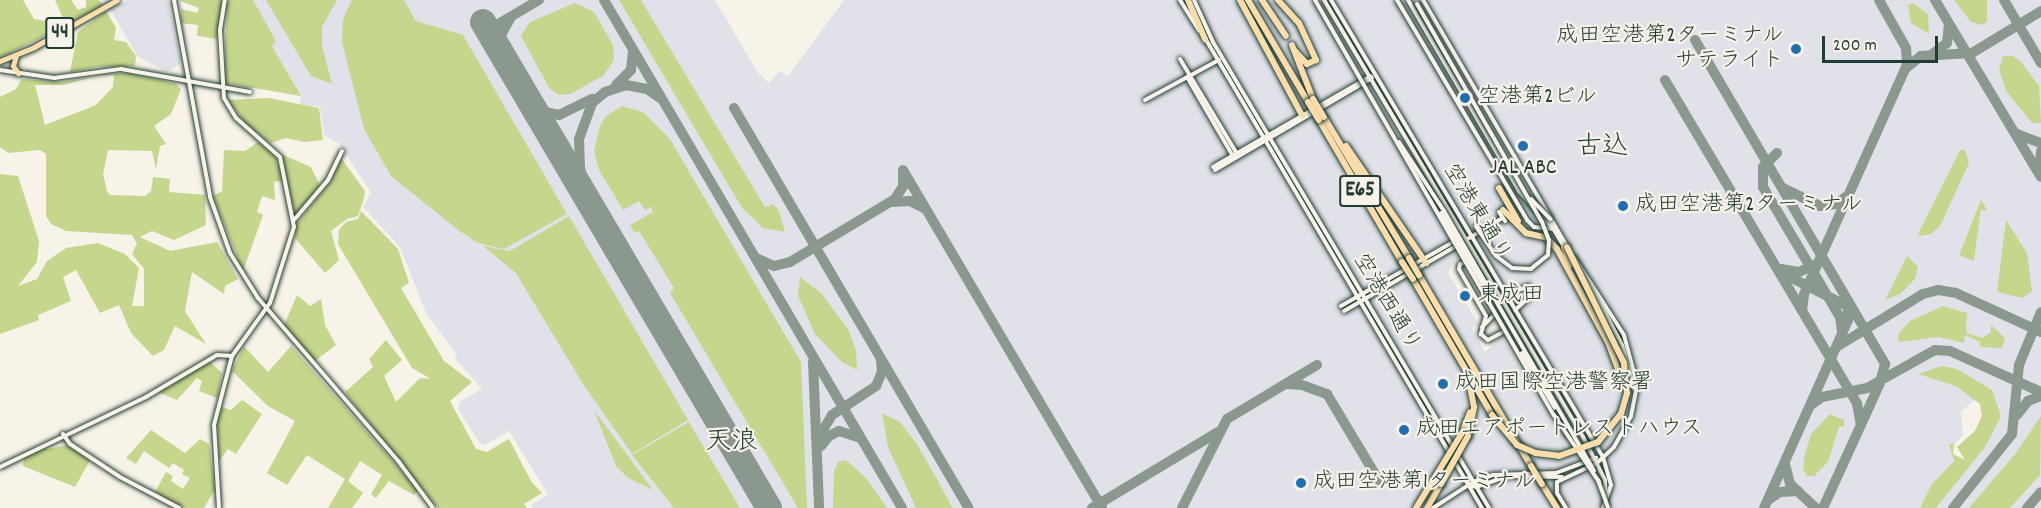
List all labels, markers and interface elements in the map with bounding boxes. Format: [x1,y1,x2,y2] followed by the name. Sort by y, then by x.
[45,15,75,51] road number: 44
[1554,23,1784,74] place label: 成田空港第2ターミナル サテライト
[1825,24,1940,62] scale bar
[1833,34,1877,59] text: 200 m
[1789,42,1803,56] marker: 成田空港第2ターミナル サテライト
[1478,85,1598,111] place label: 空港第2ビル
[1456,89,1474,107] marker: 空港第2ビル
[1576,132,1628,164] district label: 古込
[1516,139,1530,153] marker: JAL ABC
[1489,156,1557,182] place label: JAL ABC
[1436,159,1516,267] street label: 空港東通り
[1339,173,1381,209] road number: E65
[1635,193,1865,219] place label: 成田空港第2ターミナル
[1616,199,1630,213] marker: 成田空港第2ターミナル
[1346,249,1426,357] street label: 空港西通り
[1478,283,1544,309] place label: 東成田
[1456,287,1474,305] marker: 東成田
[1455,371,1653,397] place label: 成田国際空港警察署
[1436,377,1450,391] marker: 成田国際空港警察署
[1416,417,1702,443] place label: 成田エアポートレストハウス
[1397,423,1411,437] marker: 成田エアポートレストハウス
[705,427,757,459] district label: 天浪
[1313,470,1538,496] place label: 成田空港第1ターミナル
[1294,476,1308,490] marker: 成田空港第1ターミナル

